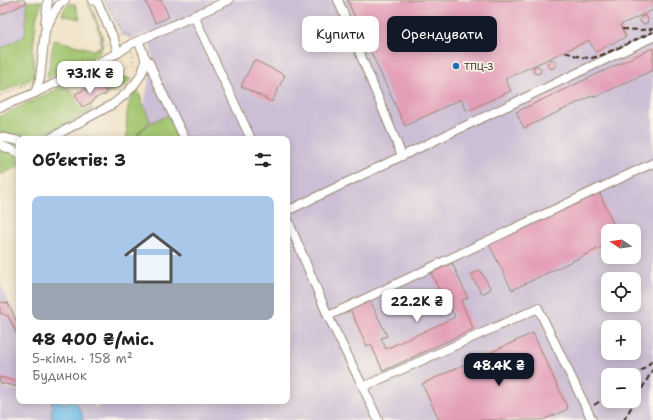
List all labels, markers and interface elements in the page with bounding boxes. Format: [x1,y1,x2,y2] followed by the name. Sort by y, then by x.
[302,16,379,52] chip: Купити
[387,16,497,52] chip: Орендувати
[464,60,494,73] place label: ТПЦ-3
[53,61,127,95] pin: 73.1K ₴
[451,61,461,71] marker: ТПЦ-3
[66,65,114,82] text: 73.1K ₴
[32,149,126,171] text: Об’єктів: 3
[252,149,274,171] icon: filters
[117,222,189,294] icon: home
[601,224,641,264] north arrow
[601,224,641,408] map controls
[601,272,641,312] button: locate
[380,289,454,323] pin: 22.2K ₴
[391,293,443,310] text: 22.2K ₴
[601,320,641,360] button: +
[32,328,154,350] text: 48 400 ₴/міс.
[32,350,133,367] text: 5-кімн. · 158 m²
[462,353,536,387] pin: 48.4K ₴
[473,357,525,374] text: 48.4K ₴
[32,367,87,384] text: Будинок
[601,368,641,408] button: −

